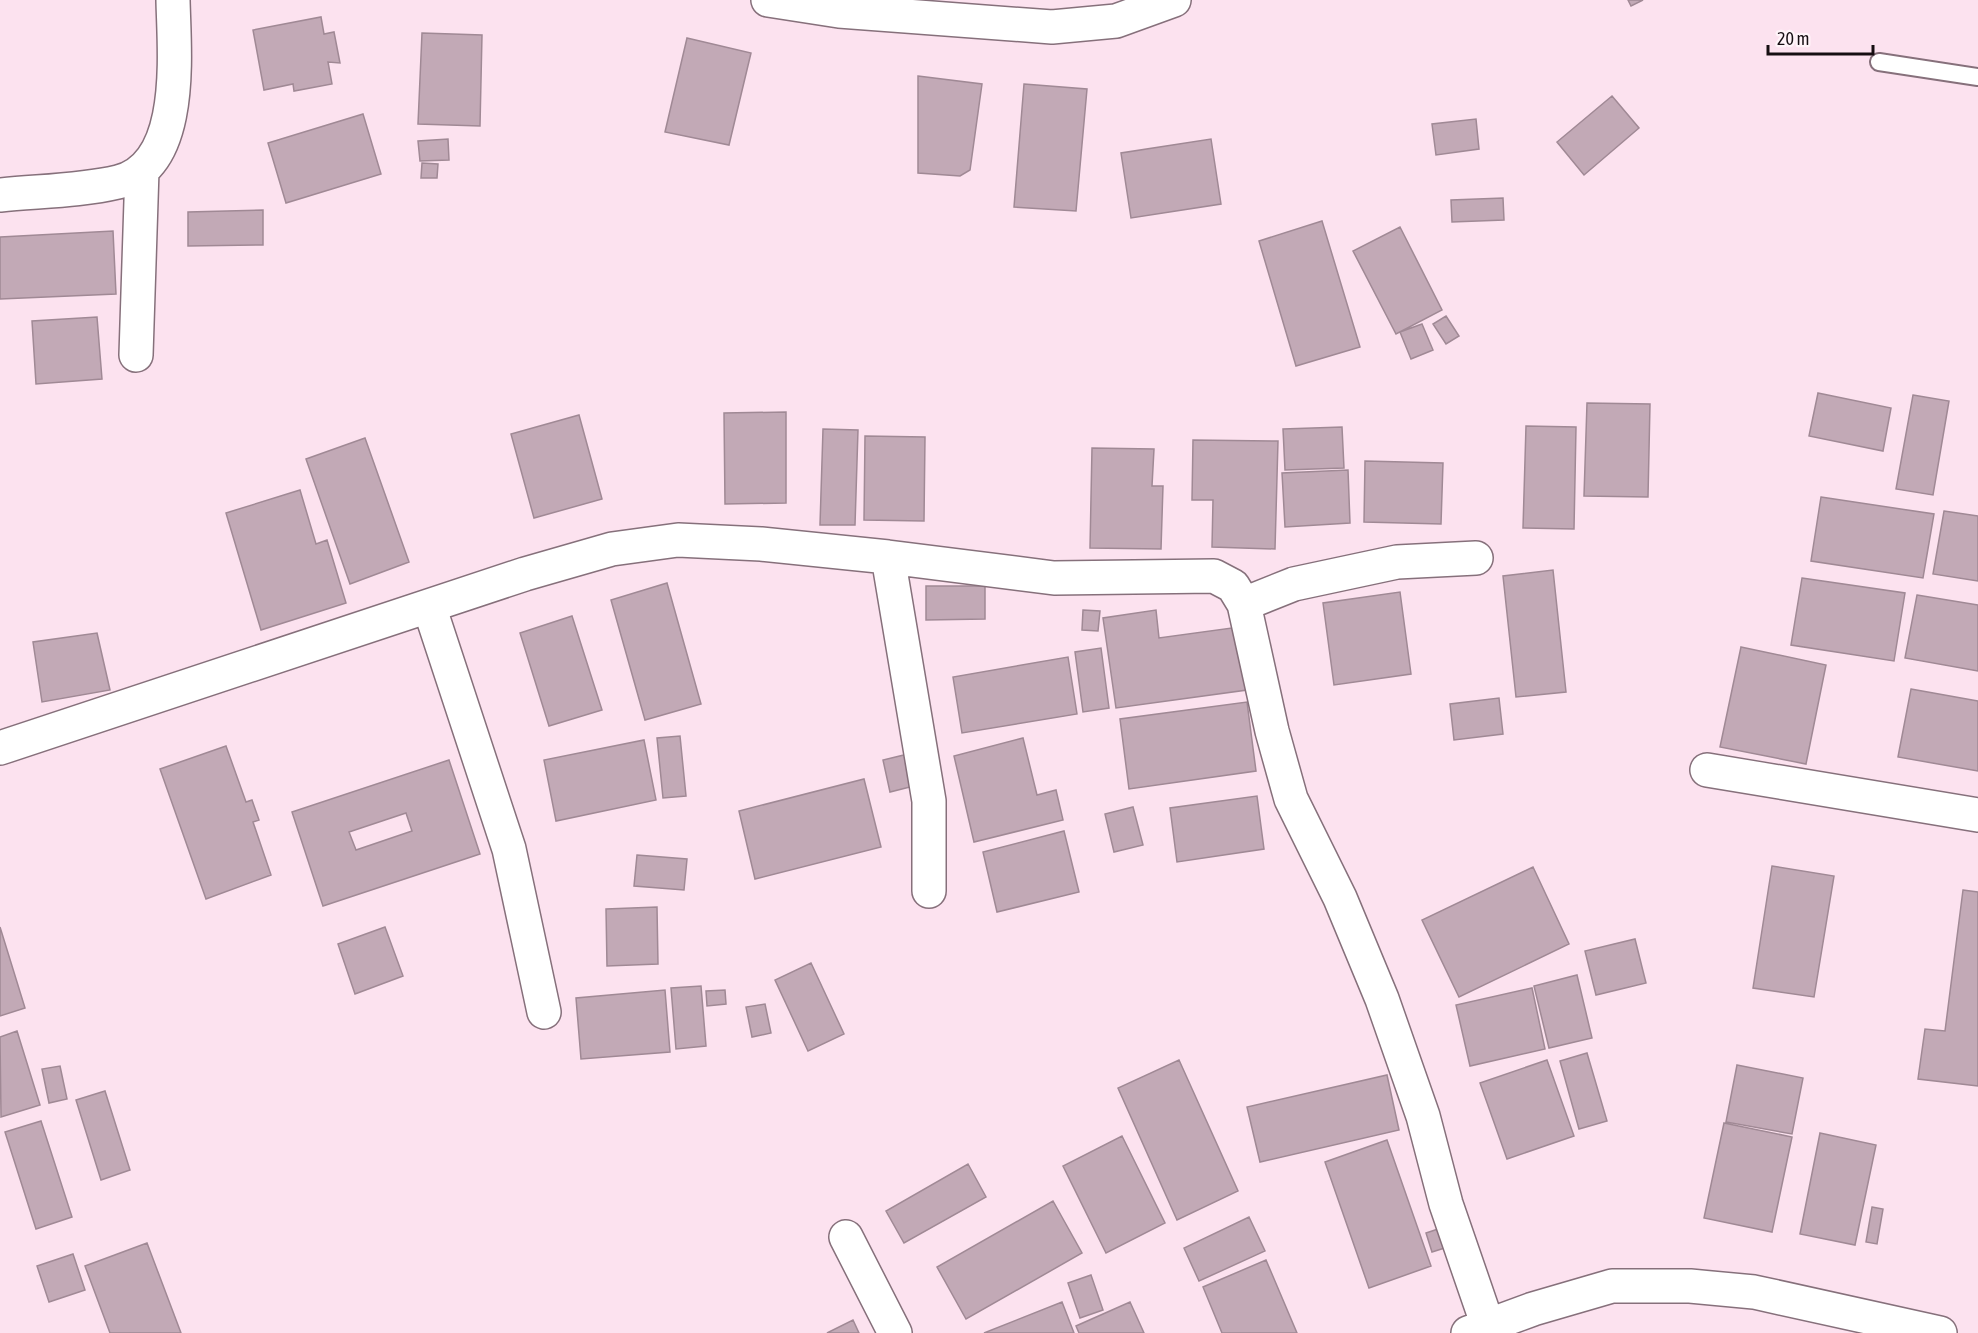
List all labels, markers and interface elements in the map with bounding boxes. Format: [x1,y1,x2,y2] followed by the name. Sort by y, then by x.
[1768,18,1873,56] scale bar
[1777,28,1809,49] text: 20 m

